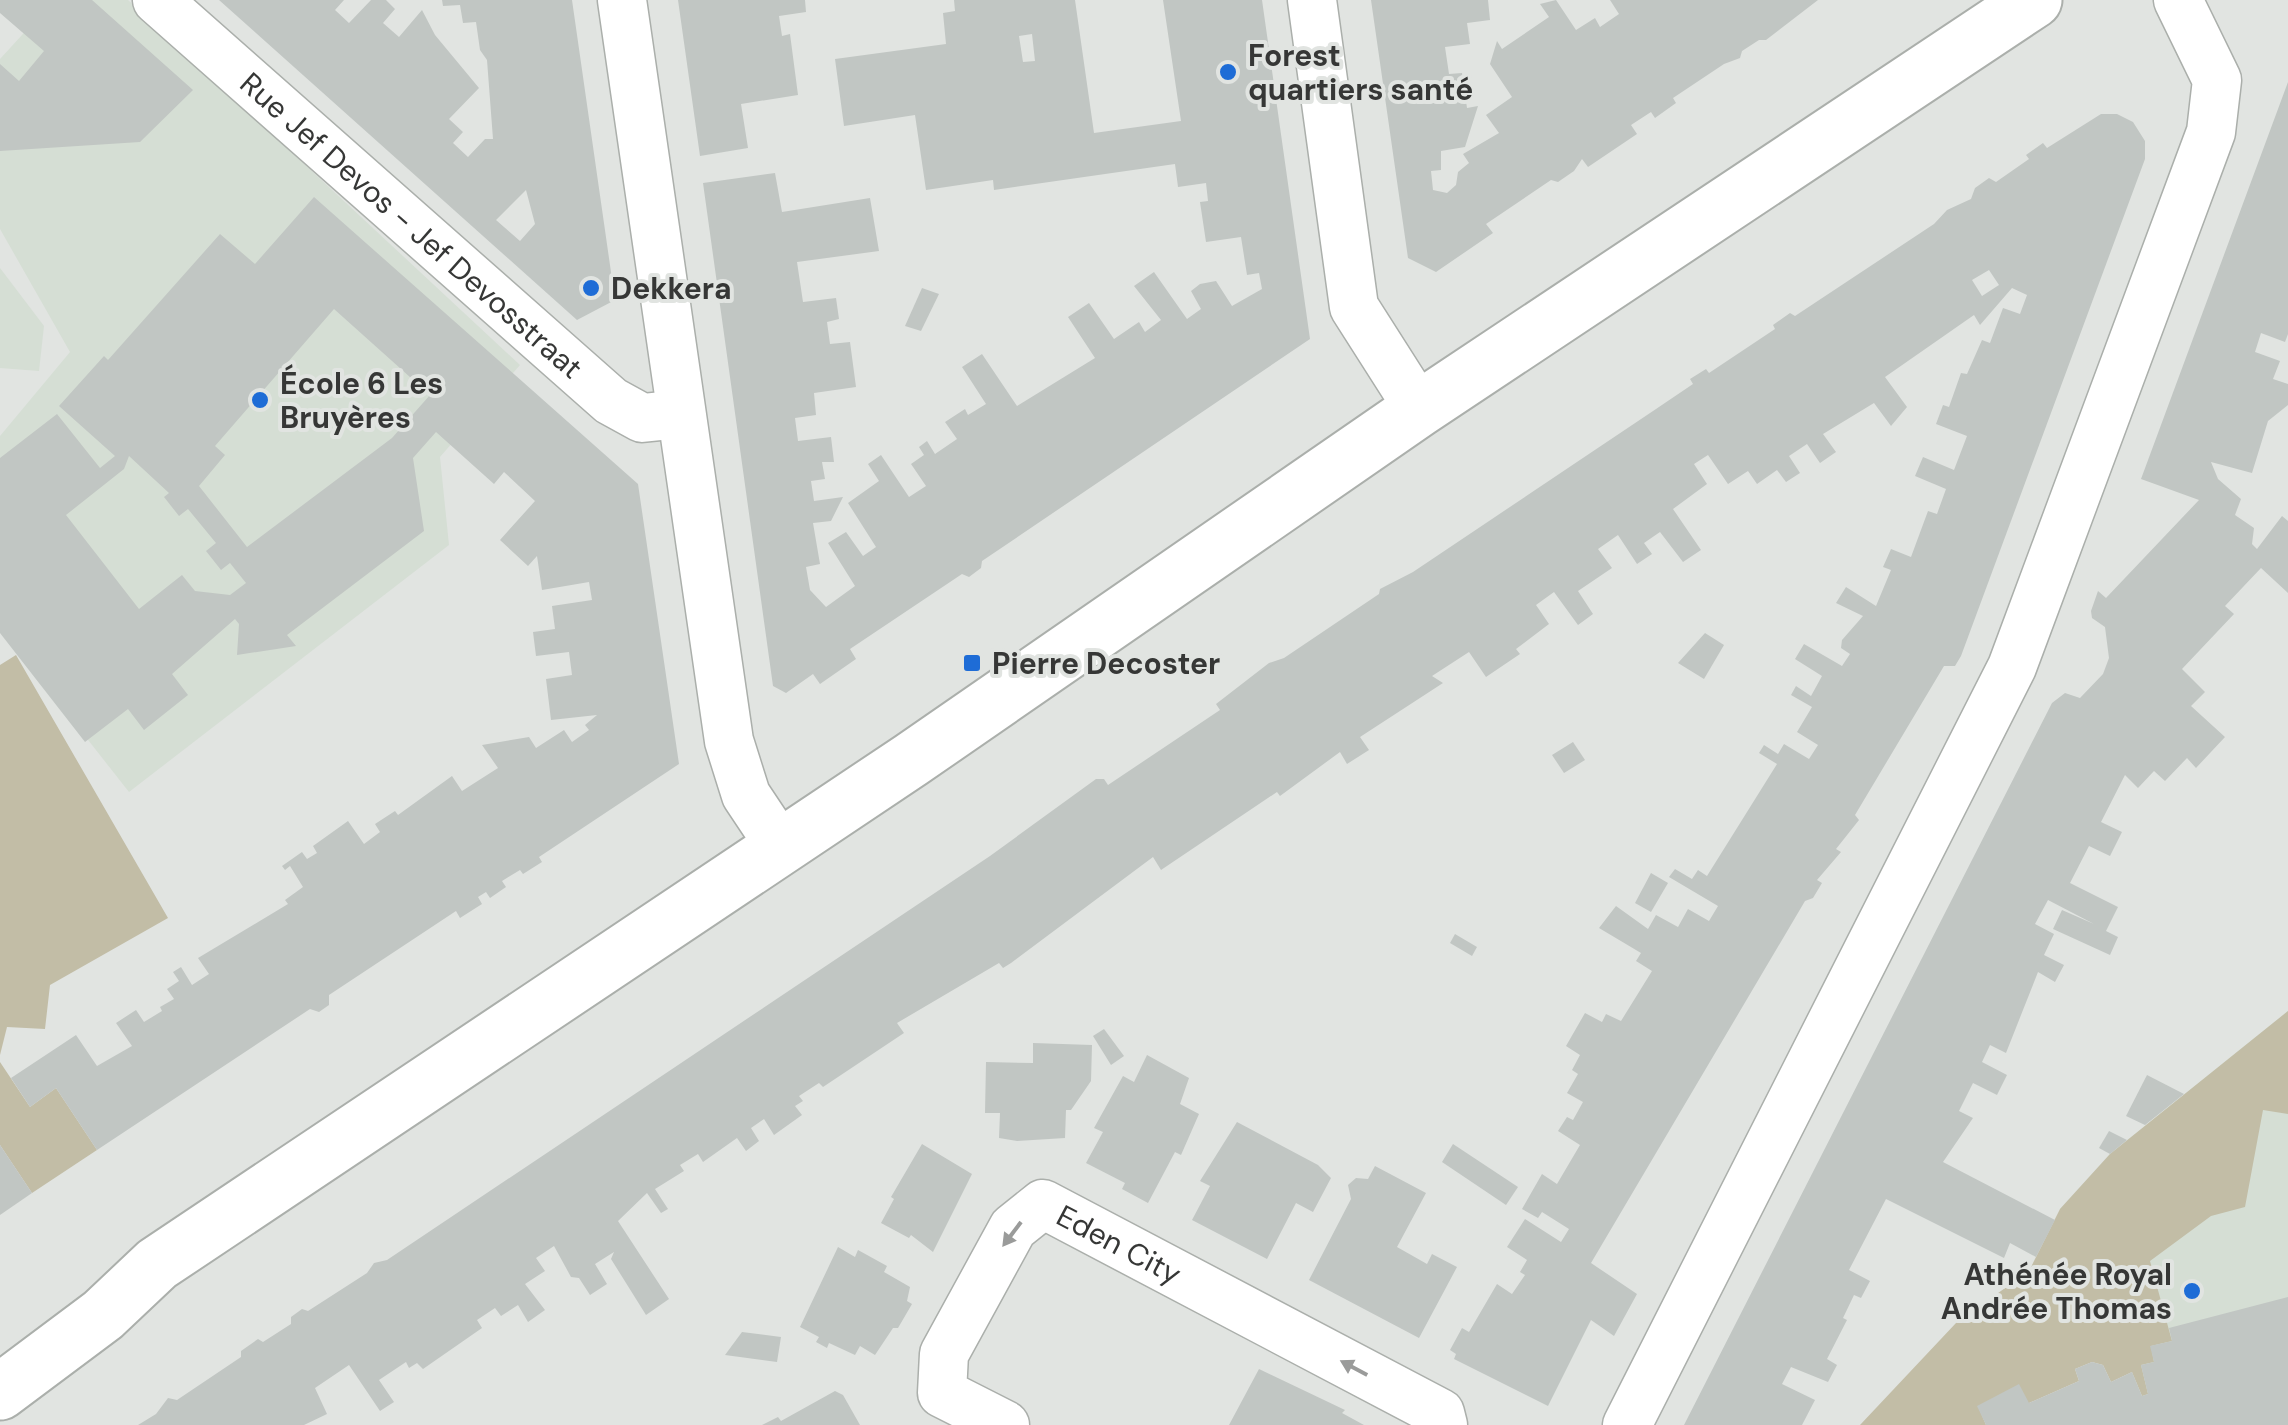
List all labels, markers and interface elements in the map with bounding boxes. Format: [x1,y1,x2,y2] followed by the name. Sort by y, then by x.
[1248,36,1473,109] place label: Forest quartiers santé
[1217,61,1239,83] marker: Forest quartiers santé
[232,63,591,387] street label: Rue Jef Devos - Jef Devosstraat
[611,269,732,308] place label: Dekkera
[580,277,602,299] marker: Dekkera
[280,364,443,437] place label: École 6 Les Bruyères
[249,389,271,411] marker: École 6 Les Bruyères
[992,644,1220,683] place label: Pierre Decoster
[961,652,983,674] marker: Pierre Decoster
[1050,1195,1188,1293] street label: Eden City
[1002,1221,1023,1248] one-way arrow
[1941,1255,2172,1328] place label: Athénée Royal Andrée Thomas
[2181,1280,2203,1302] marker: Athénée Royal Andrée Thomas
[1339,1360,1368,1377] one-way arrow

